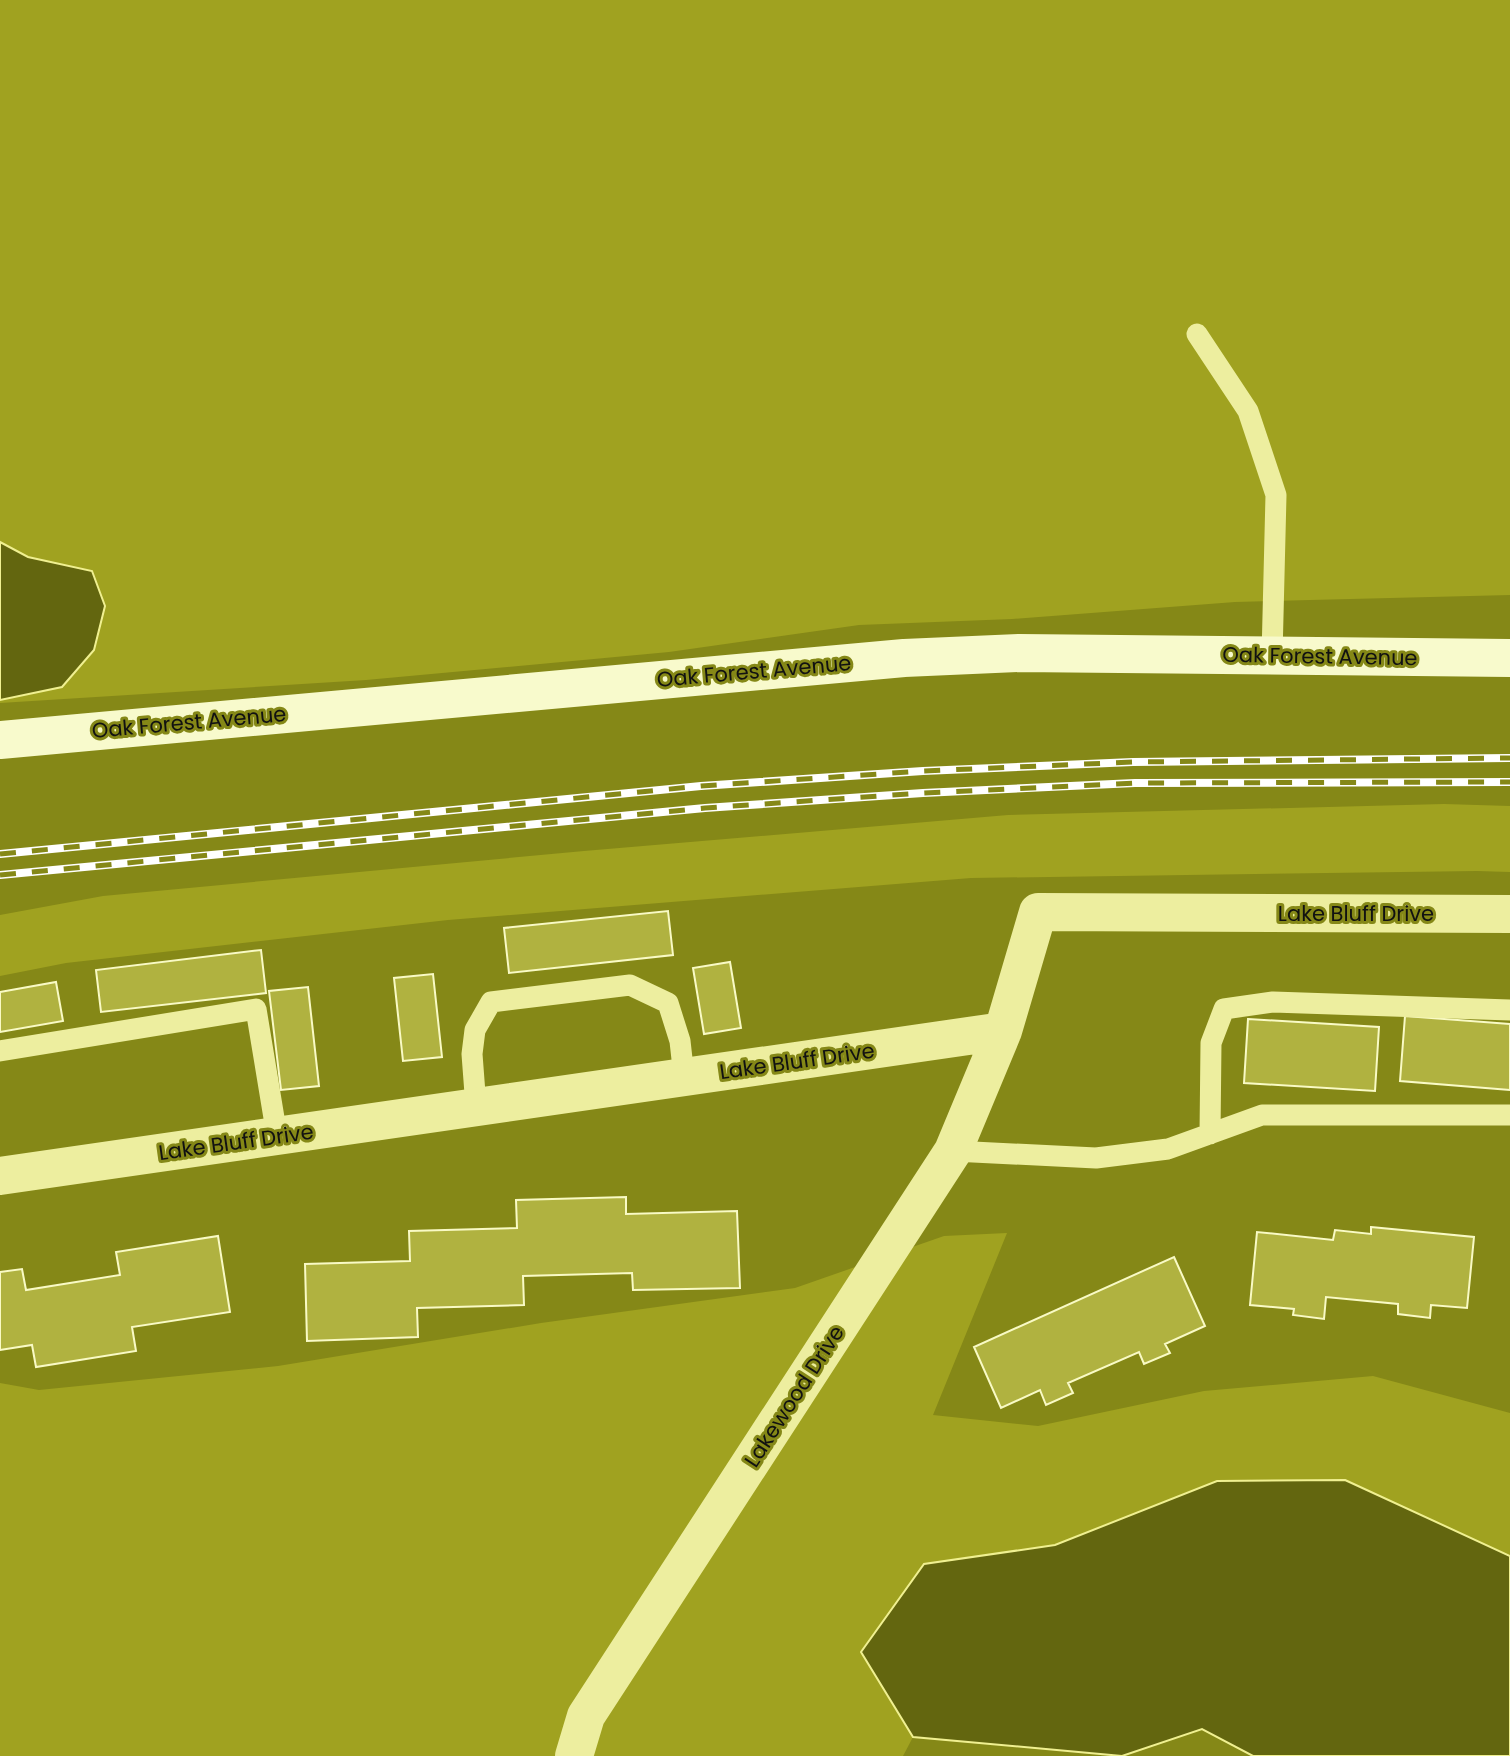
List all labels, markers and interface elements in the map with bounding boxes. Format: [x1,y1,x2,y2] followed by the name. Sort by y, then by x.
[1222,640,1418,672] street label: Oak Forest Avenue
[656,648,852,694] street label: Oak Forest Avenue
[91,699,287,745] street label: Oak Forest Avenue
[1278,899,1434,928] street label: Lake Bluff Drive
[718,1036,876,1086] street label: Lake Bluff Drive
[157,1117,315,1167] street label: Lake Bluff Drive
[737,1319,851,1473] street label: Lakewood Drive

